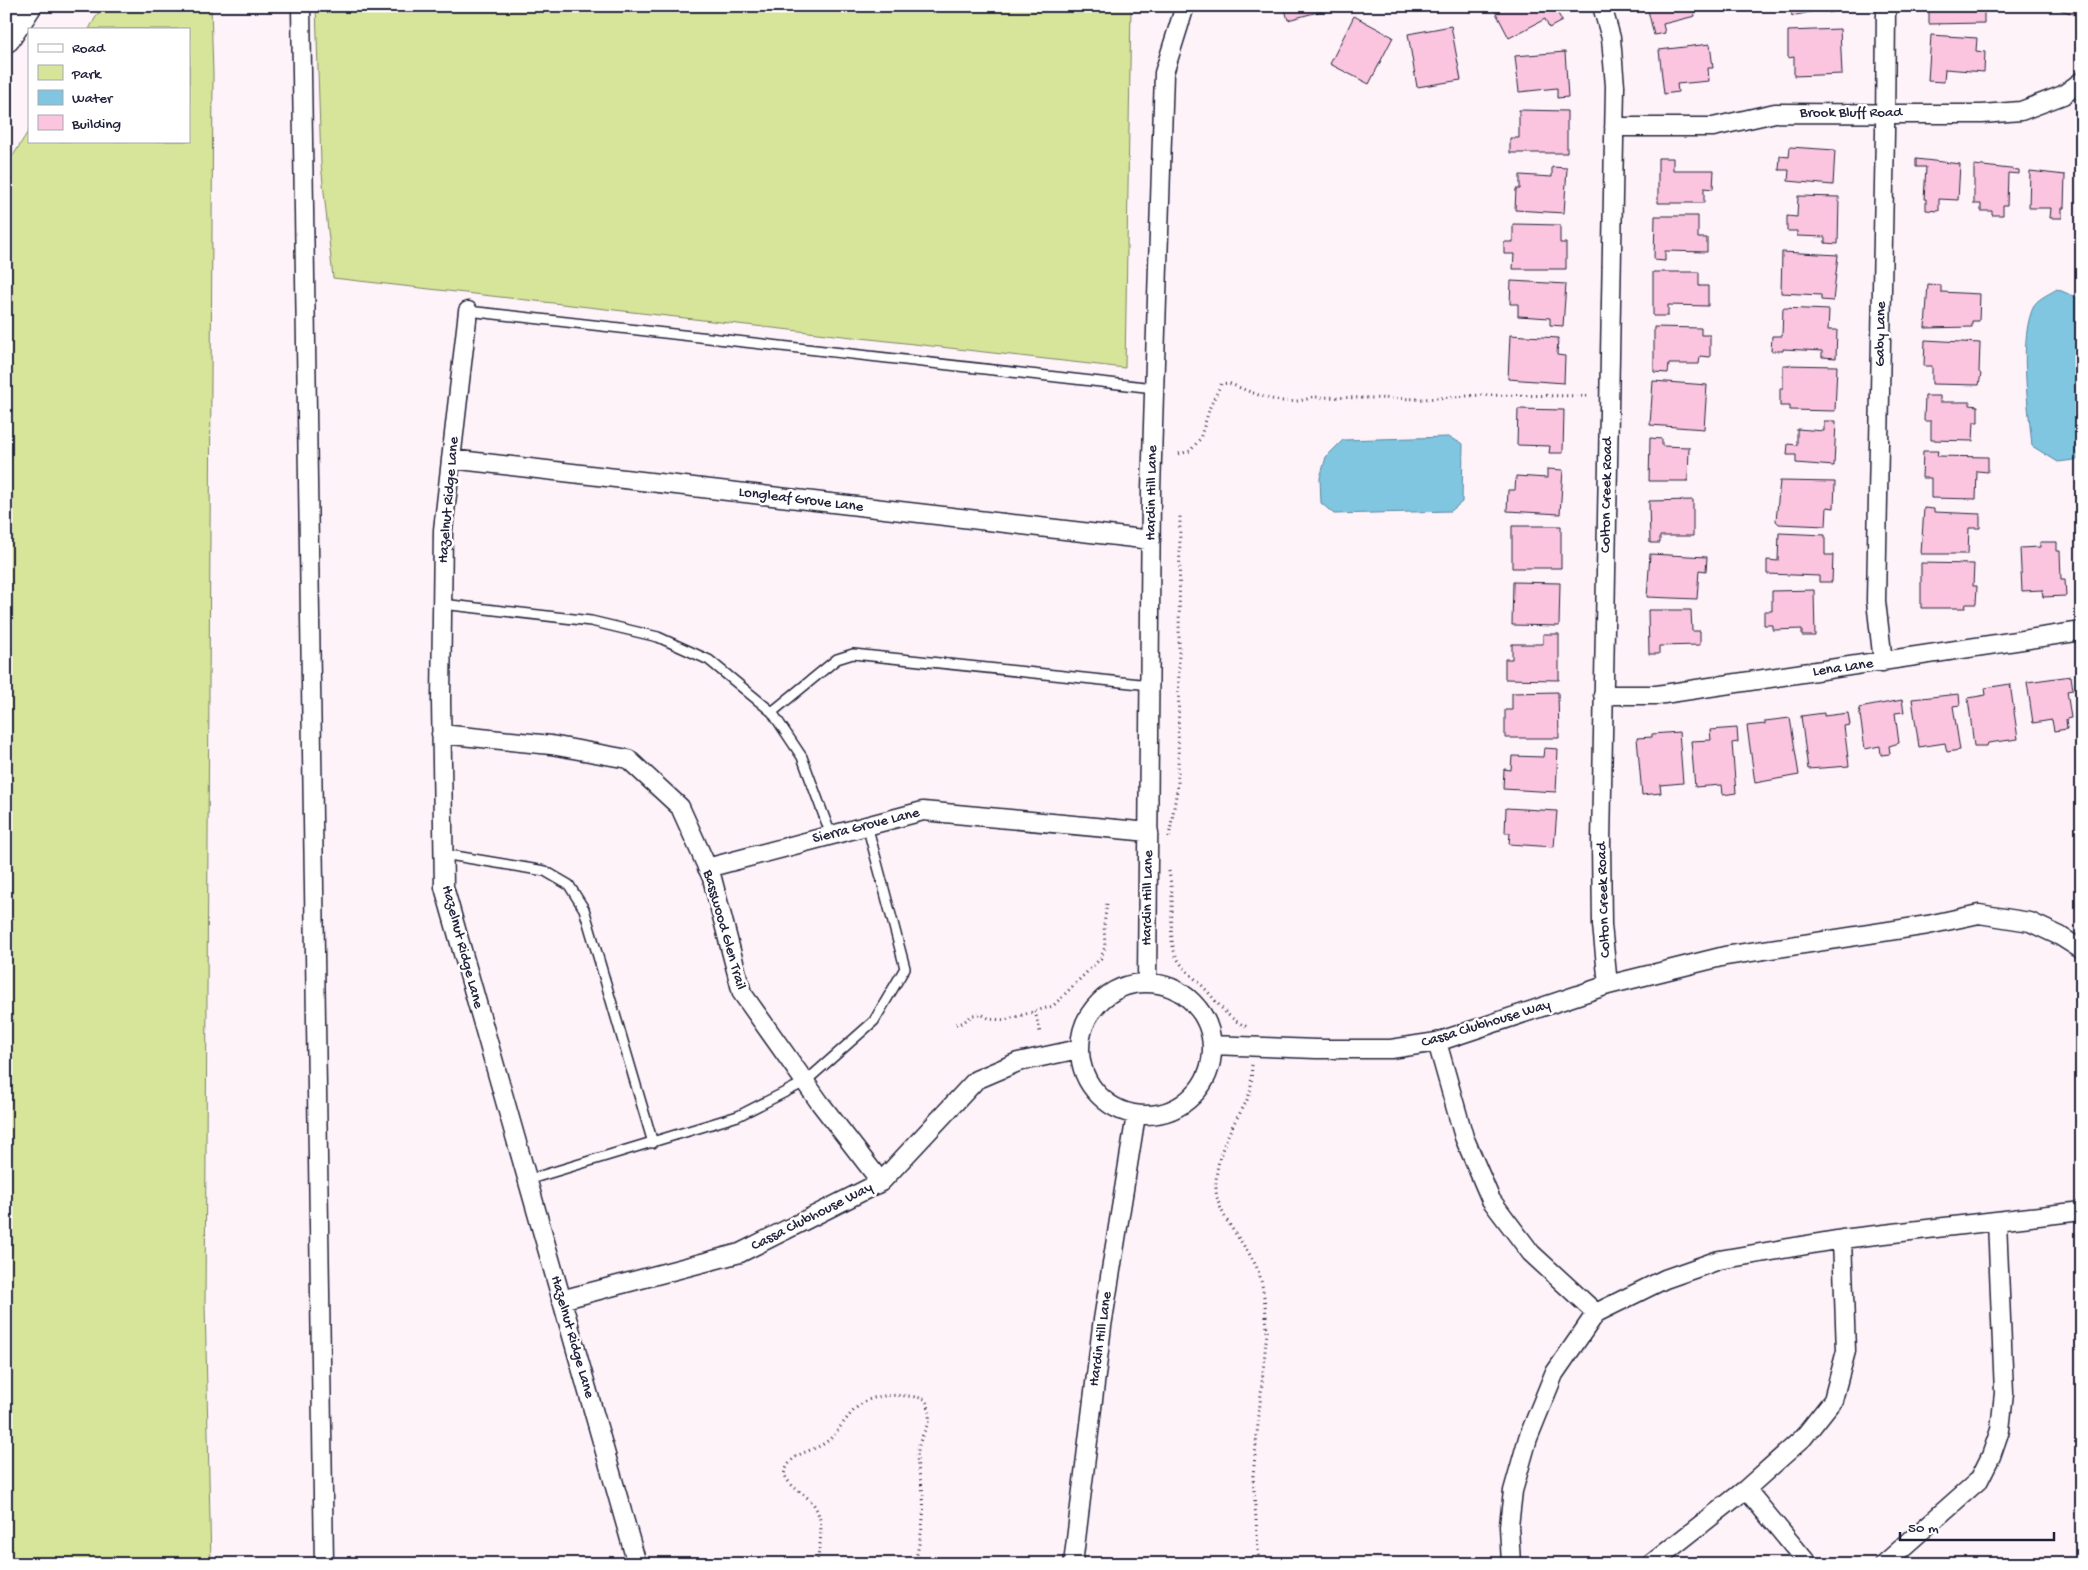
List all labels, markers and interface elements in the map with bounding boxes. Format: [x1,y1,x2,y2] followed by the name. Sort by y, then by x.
[28,28,190,142] legend
[72,40,106,58] text: Road
[71,66,102,84] text: Park
[72,90,114,108] text: Water
[1799,104,1903,122] street label: Brook Bluff Road
[71,116,121,134] text: Building
[1871,301,1891,367] street label: Gaby Lane
[435,436,464,564] street label: Hazelnut Ridge Lane
[1597,436,1617,553] street label: Colton Creek Road
[1142,445,1162,541] street label: Hardin Hill Lane
[738,483,865,517] street label: Longleaf Grove Lane
[1812,655,1875,681] street label: Lena Lane
[811,804,922,848] street label: Sierra Grove Lane
[1593,841,1615,958] street label: Colton Creek Road
[1138,850,1158,946] street label: Hardin Hill Lane
[698,867,750,992] street label: Basswood Glen Trail
[437,883,487,1011] street label: Hazelnut Ridge Lane
[1419,996,1553,1052] street label: Cassa Clubhouse Way
[748,1178,876,1255] street label: Cassa Clubhouse Way
[546,1274,598,1401] street label: Hazelnut Ridge Lane
[1085,1290,1117,1388] street label: Hardin Hill Lane
[1900,1510,2054,1542] scale bar
[1908,1520,1939,1538] text: 50 m

